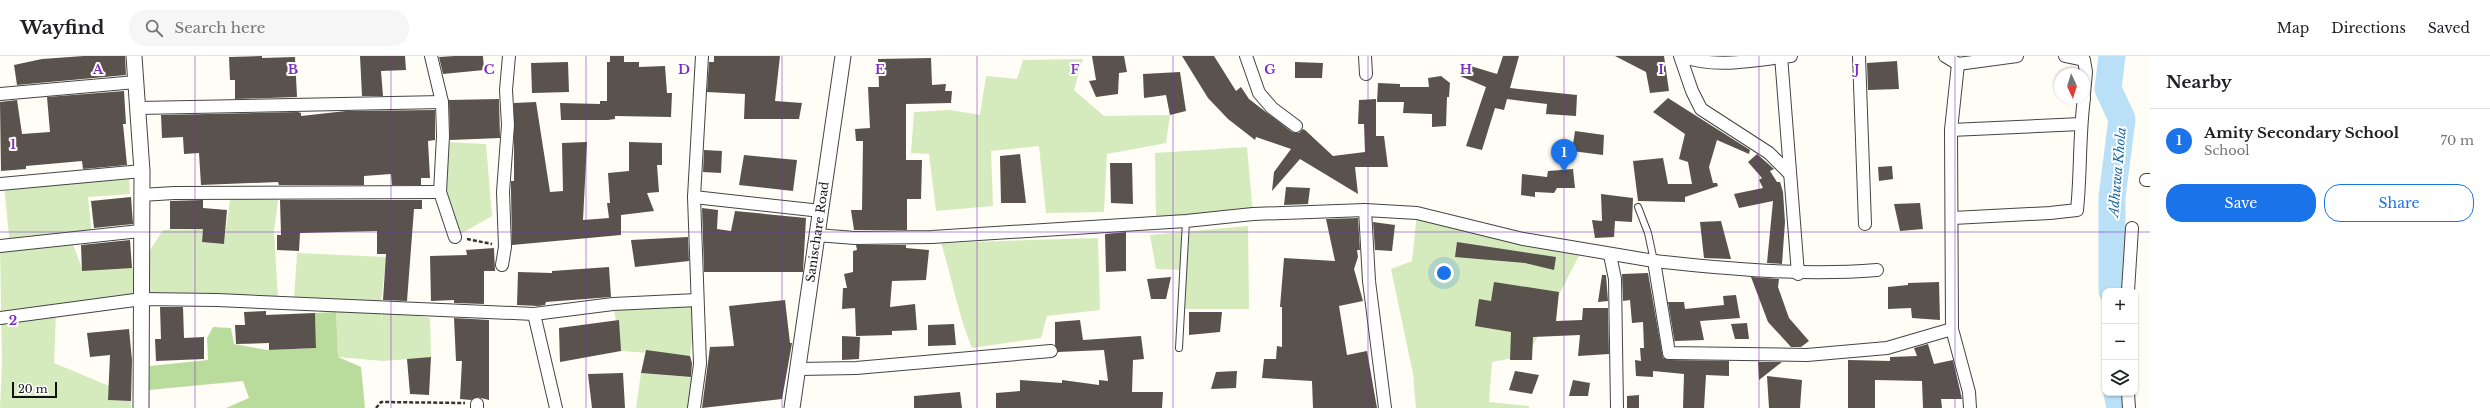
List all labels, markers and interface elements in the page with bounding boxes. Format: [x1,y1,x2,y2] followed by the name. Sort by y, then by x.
[129,10,409,46] search box
[20,16,105,39] text: Wayfind
[143,17,165,39] icon: search
[175,18,265,37] text: Search here
[2277,19,2309,37] text: Map
[2331,19,2406,37] text: Directions
[2428,19,2470,37] text: Saved
[92,61,104,78] text: A
[288,61,298,78] text: B
[484,61,495,78] text: C
[678,61,690,78] text: D
[875,61,885,78] text: E
[1071,61,1080,78] text: F
[1264,61,1276,78] text: G
[1460,61,1472,78] text: H
[1658,61,1664,78] text: I
[1851,61,1860,78] text: J
[2054,68,2090,104] north arrow
[2166,72,2232,93] text: Nearby
[2204,123,2399,142] text: Amity Secondary School
[2105,126,2130,220] water label: Adhuwa Khola
[2176,132,2182,149] text: 1
[2441,132,2474,149] text: 70 m
[10,136,16,153] text: 1
[1551,139,1577,172] pin: 1
[2204,142,2250,159] text: School
[802,180,832,283] street label: Sanischare Road
[2166,184,2316,222] button: Save
[2324,184,2474,222] button: Share
[1434,263,1454,283] your location
[2102,288,2138,396] map controls
[2102,288,2138,324] button: +
[9,312,17,329] text: 2
[2102,324,2138,360] button: −
[2102,360,2138,396] button: layers
[12,380,57,399] scale bar
[18,382,48,396] text: 20 m

